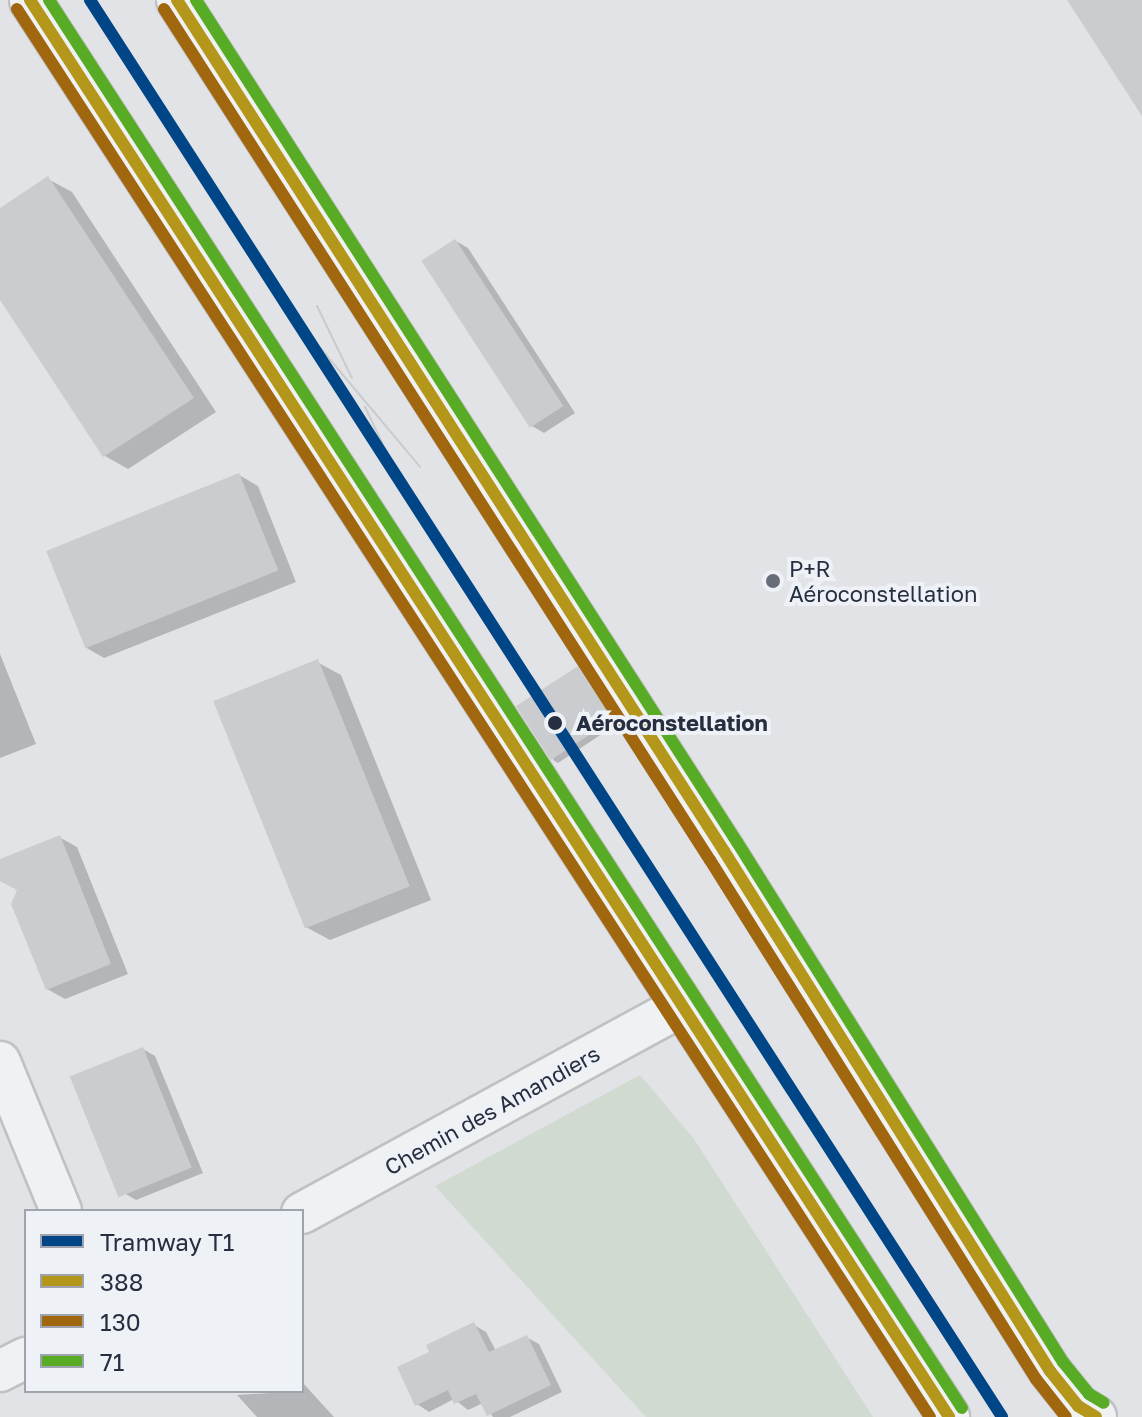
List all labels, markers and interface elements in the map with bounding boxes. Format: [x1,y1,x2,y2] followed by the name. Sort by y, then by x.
[789,555,977,606] place label: P+R Aéroconstellation
[764,572,782,590] marker: P+R Aéroconstellation
[541,709,569,737] marker: Aéroconstellation
[576,710,768,736] place label: Aéroconstellation
[380,1040,604,1180] street label: Chemin des Amandiers
[24,1209,304,1393] legend
[100,1227,234,1256] text: Tramway T1
[100,1267,143,1296] text: 388
[100,1307,141,1336] text: 130
[100,1347,124,1376] text: 71

